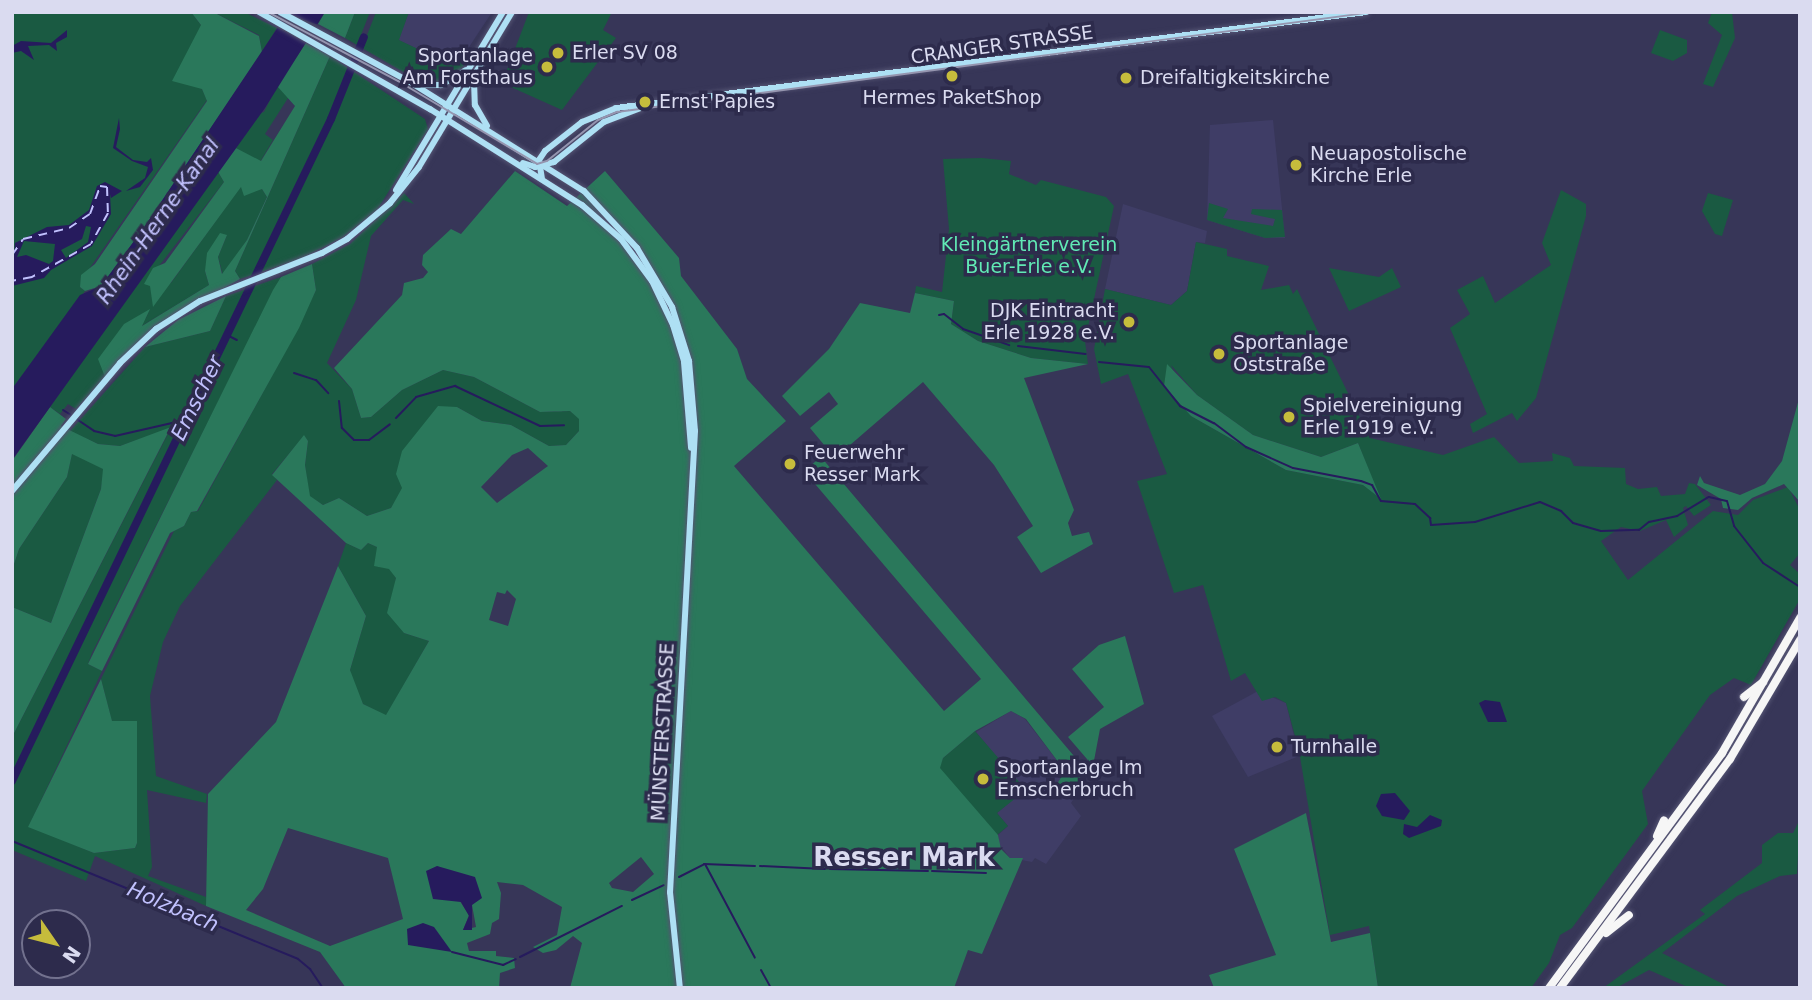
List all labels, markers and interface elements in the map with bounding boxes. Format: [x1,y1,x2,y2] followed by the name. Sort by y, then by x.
[909,21,1095,69] street label: CRANGER STRASSE
[572,42,678,64] place label: Erler SV 08
[403,45,533,89] place label: Sportanlage Am Forsthaus
[550,45,566,61] marker: Erler SV 08
[539,59,555,75] marker: Sportanlage Am Forsthaus
[1140,67,1330,89] place label: Dreifaltigkeitskirche
[944,68,960,84] marker: Hermes PaketShop
[1118,70,1134,86] marker: Dreifaltigkeitskirche
[862,87,1042,109] place label: Hermes PaketShop
[659,91,775,113] place label: Ernst Papies
[637,94,653,110] marker: Ernst Papies
[91,133,225,309] water label: Rhein-Herne-Kanal
[1310,143,1467,187] place label: Neuapostolische Kirche Erle
[1288,157,1304,173] marker: Neuapostolische Kirche Erle
[941,234,1117,278] park label: Kleingärtnerverein Buer-Erle e.V.
[983,300,1115,344] place label: DJK Eintracht Erle 1928 e.V.
[1121,314,1137,330] marker: DJK Eintracht Erle 1928 e.V.
[1233,332,1348,376] place label: Sportanlage Oststraße
[1211,346,1227,362] marker: Sportanlage Oststraße
[166,352,228,444] water label: Emscher
[1303,395,1462,439] place label: Spielvereinigung Erle 1919 e.V.
[1281,409,1297,425] marker: Spielvereinigung Erle 1919 e.V.
[804,442,920,486] place label: Feuerwehr Resser Mark
[782,456,798,472] marker: Feuerwehr Resser Mark
[647,642,679,822] street label: MÜNSTERSTRASSE
[1291,736,1377,758] place label: Turnhalle
[1269,739,1285,755] marker: Turnhalle
[997,757,1143,801] place label: Sportanlage Im Emscherbruch
[975,771,991,787] marker: Sportanlage Im Emscherbruch
[813,842,995,874] district label: Resser Mark
[124,877,222,937] water label: Holzbach
[21,909,91,979] north arrow
[58,942,85,968] text: N

